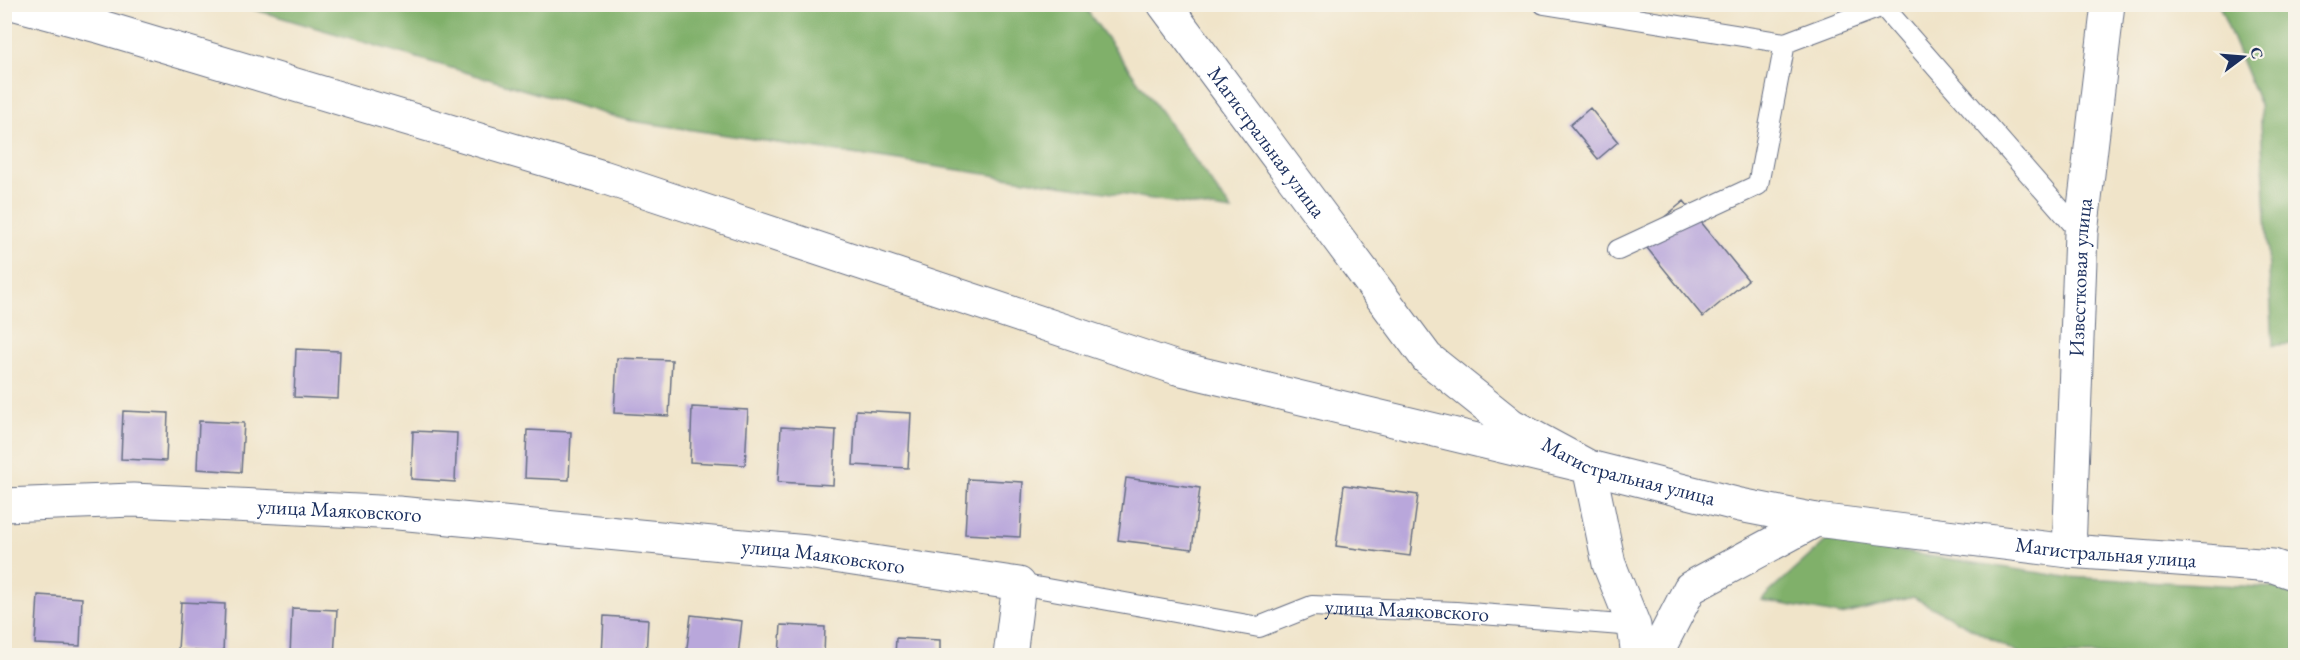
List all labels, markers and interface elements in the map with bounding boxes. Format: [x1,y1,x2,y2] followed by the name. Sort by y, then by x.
[2213,27,2273,87] north arrow
[2245,45,2269,61] text: С
[1202,61,1332,223] street label: Магистральная улица
[2062,196,2098,357] street label: Известковая улица
[1537,430,1719,511] street label: Магистральная улица
[257,492,423,528] street label: улица Маяковского
[2014,531,2198,573] street label: Магистральная улица
[740,532,907,580] street label: улица Маяковского
[1324,593,1490,628] street label: улица Маяковского

